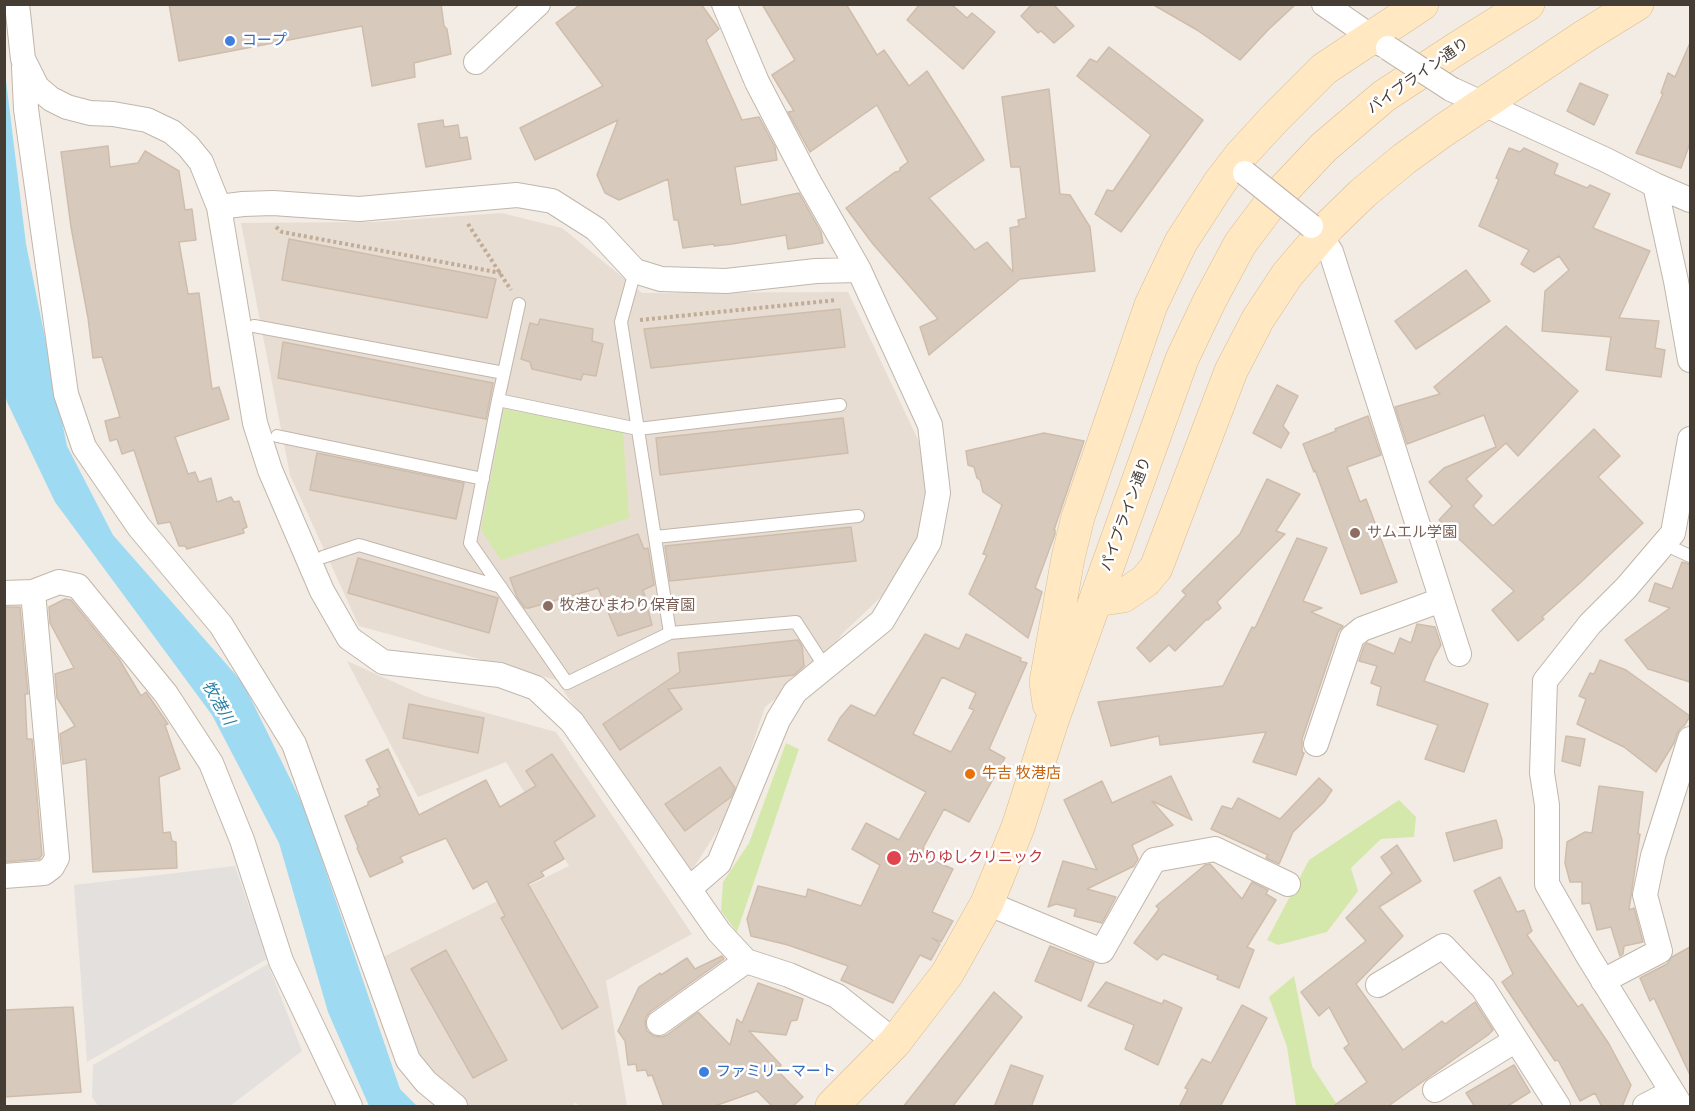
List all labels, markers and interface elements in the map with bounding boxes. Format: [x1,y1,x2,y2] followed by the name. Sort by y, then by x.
[242,32,287,50] place label: コープ
[223,34,237,48] marker: コープ
[1364,34,1472,118] street label: パイプライン通り
[1097,455,1155,573] street label: パイプライン通り
[1367,524,1457,542] place label: サムエル学園
[1348,526,1362,540] marker: サムエル学園
[560,597,695,615] place label: 牧港ひまわり保育園
[541,599,555,613] marker: 牧港ひまわり保育園
[198,677,238,729] water label: 牧港川
[982,765,1061,783] place label: 牛吉 牧港店
[963,767,977,781] marker: 牛吉 牧港店
[885,849,903,867] marker: かりゆしクリニック
[908,849,1043,867] place label: かりゆしクリニック
[716,1063,836,1081] place label: ファミリーマート
[697,1065,711,1079] marker: ファミリーマート

